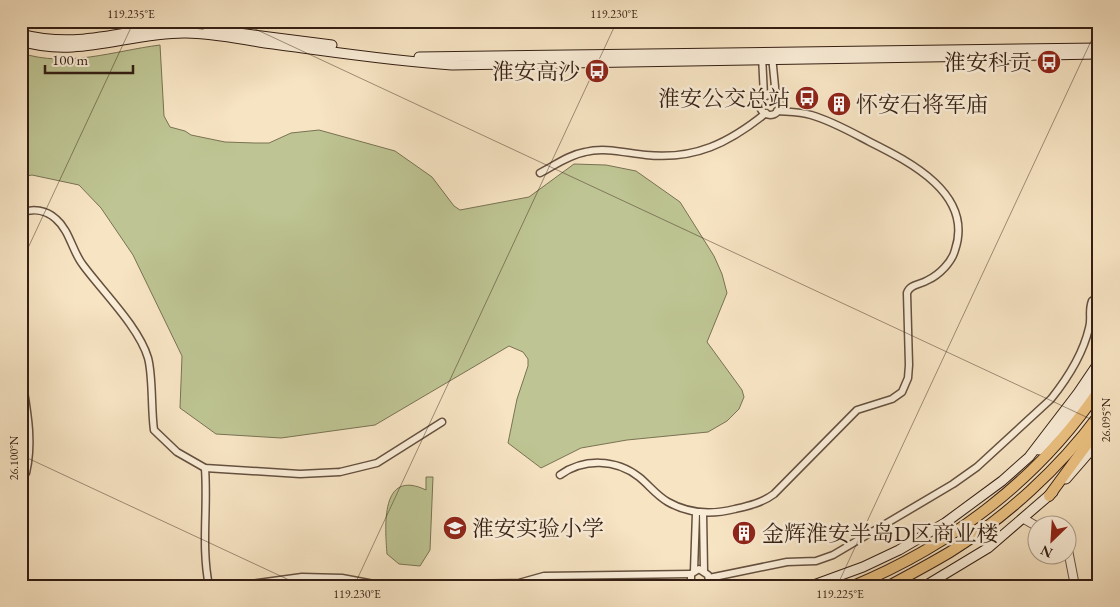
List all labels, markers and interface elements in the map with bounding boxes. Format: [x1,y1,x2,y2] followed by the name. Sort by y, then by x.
[107,6,155,22] text: 119.235°E
[590,6,638,22] text: 119.230°E
[45,42,132,74] scale bar
[944,48,1032,77] place label: 淮安科贡
[1036,49,1062,75] bus stop icon: 淮安科贡
[52,50,89,69] text: 100 m
[492,57,580,86] place label: 淮安高沙
[584,58,610,84] bus stop icon: 淮安高沙
[658,84,790,113] place label: 淮安公交总站
[794,85,820,111] bus stop icon: 淮安公交总站
[856,90,988,119] place label: 怀安石将军庙
[826,91,852,117] building icon: 怀安石将军庙
[1098,397,1114,442] text: 26.095°N
[6,435,22,480] text: 26.100°N
[472,514,604,543] place label: 淮安实验小学
[1028,514,1078,564] north arrow
[442,515,468,541] school or university icon: 淮安实验小学
[762,519,999,548] place label: 金辉淮安半岛D区商业楼
[731,520,757,546] building icon: 金辉淮安半岛D区商业楼
[1037,541,1055,562] text: N
[333,586,381,602] text: 119.230°E
[816,586,864,602] text: 119.225°E

